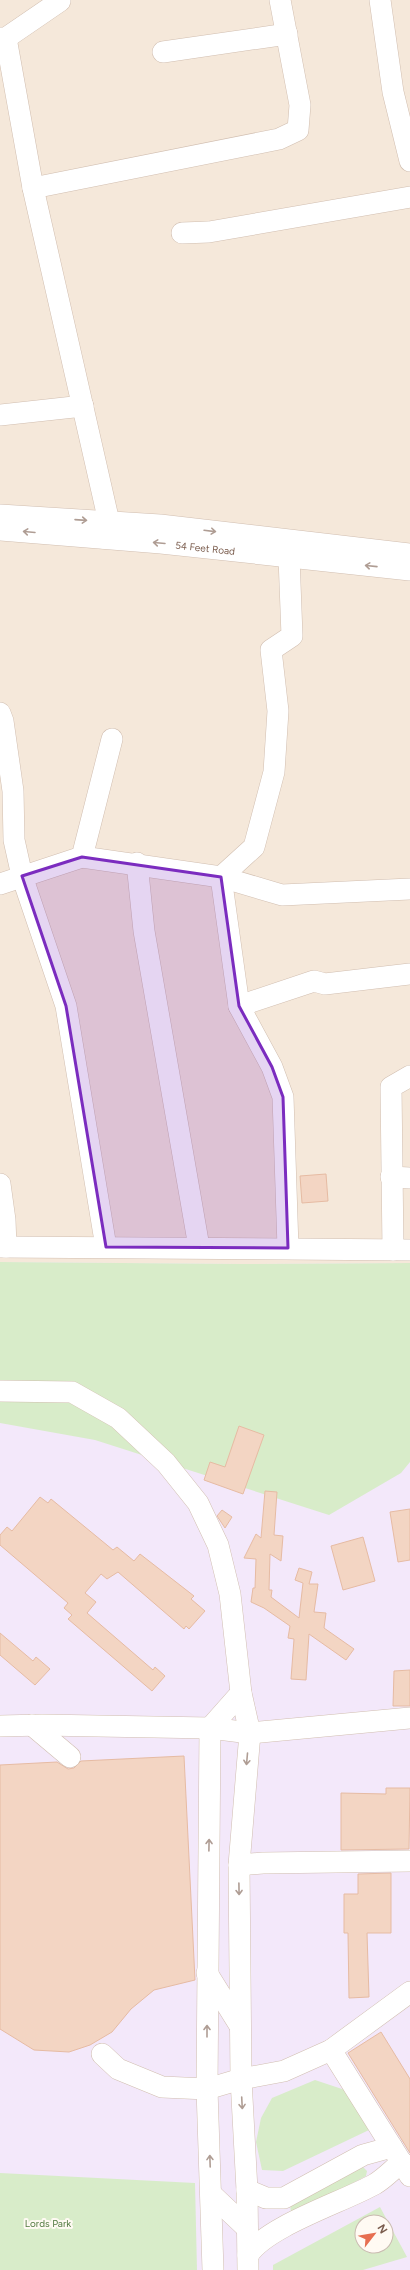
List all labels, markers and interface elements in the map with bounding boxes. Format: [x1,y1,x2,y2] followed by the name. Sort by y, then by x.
[74,516,87,523] one-way arrow
[203,527,216,534] one-way arrow
[23,528,36,536] one-way arrow
[153,539,166,546] one-way arrow
[175,539,236,558] street label: 54 Feet Road
[365,562,378,570] one-way arrow
[244,1752,251,1765] one-way arrow
[205,1839,213,1852] one-way arrow
[235,1882,243,1895] one-way arrow
[203,2025,211,2038] one-way arrow
[239,2096,246,2109] one-way arrow
[206,2155,214,2168] one-way arrow
[354,2214,394,2254] north arrow
[25,2217,71,2230] park label: Lords Park
[374,2222,390,2236] text: N

